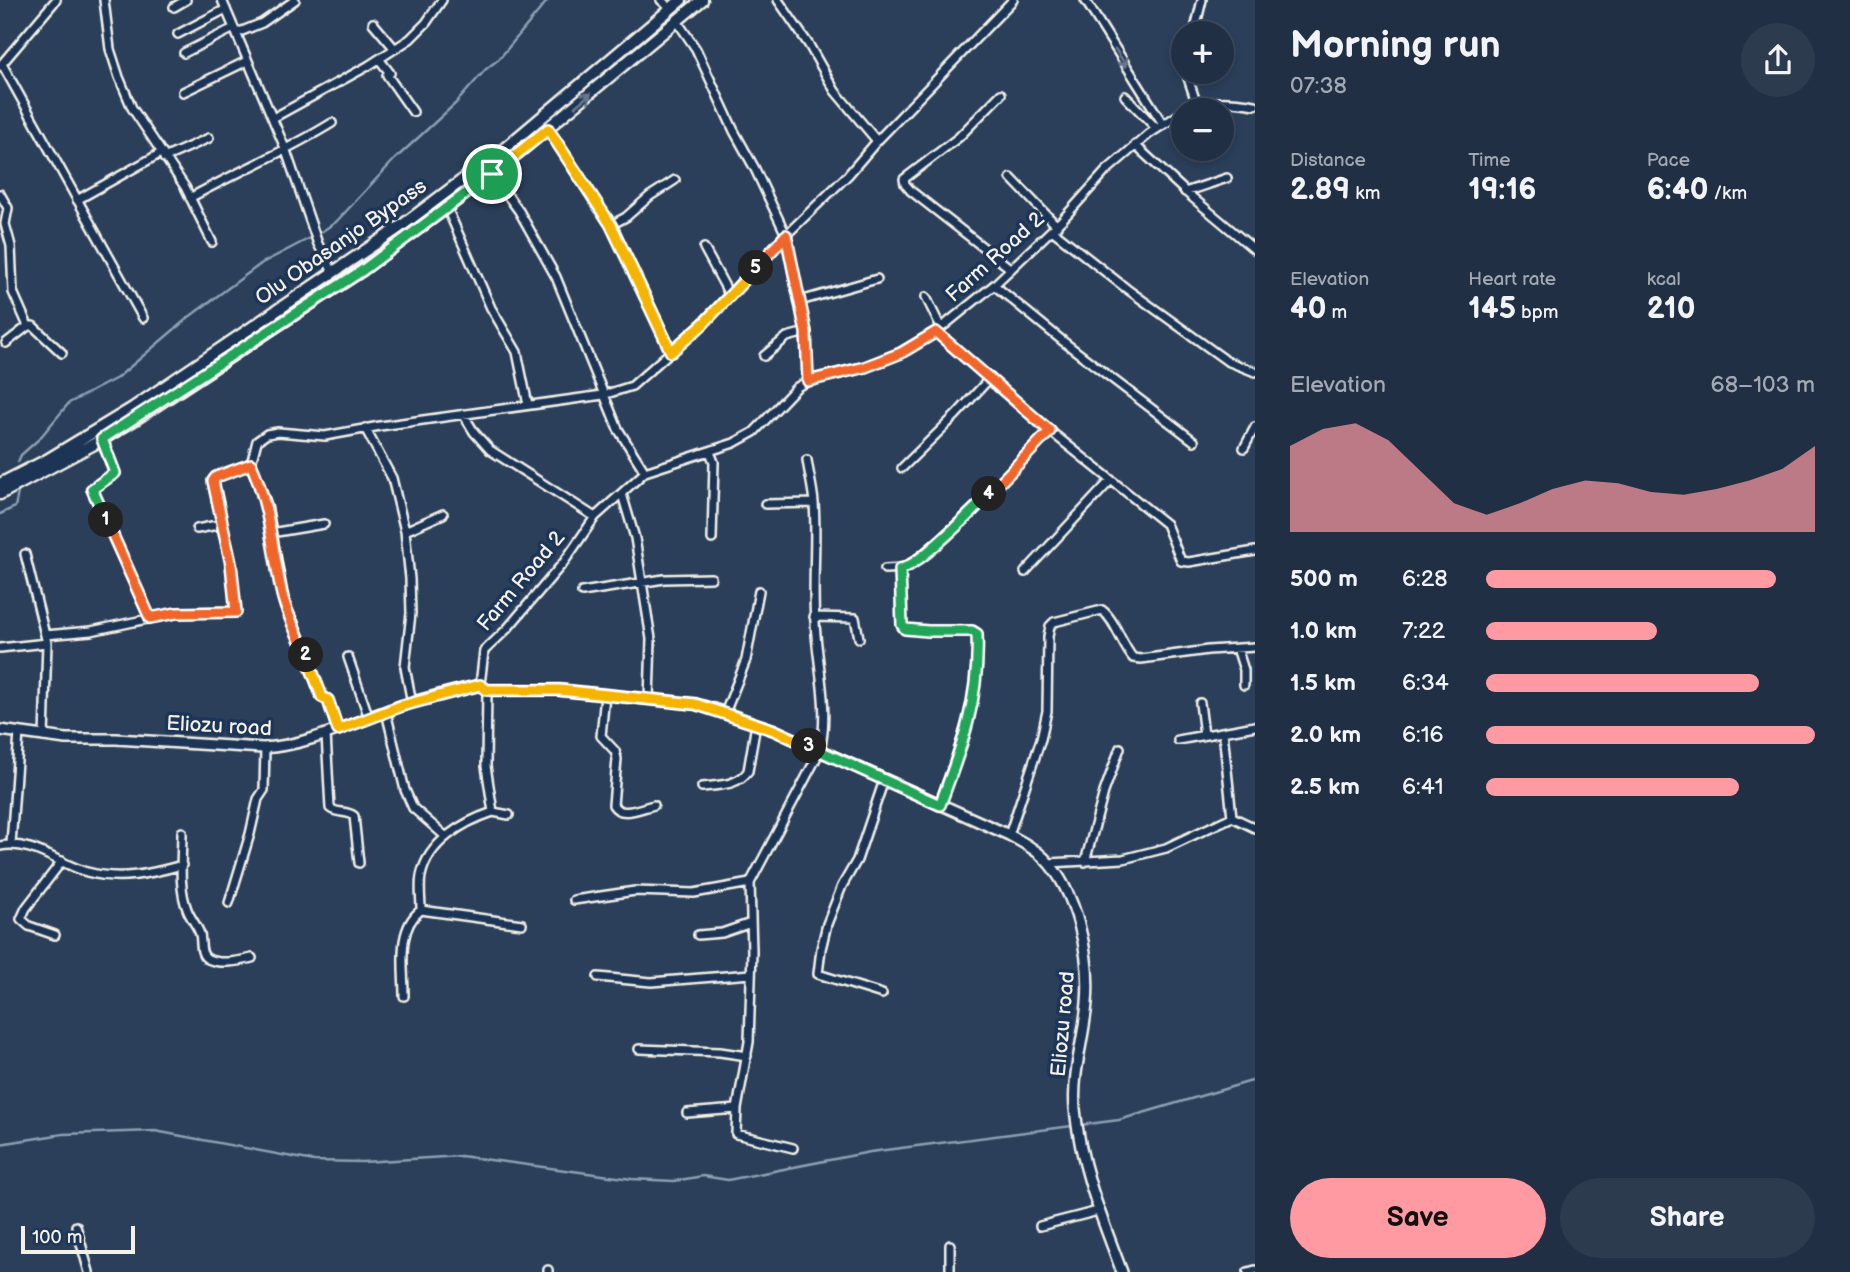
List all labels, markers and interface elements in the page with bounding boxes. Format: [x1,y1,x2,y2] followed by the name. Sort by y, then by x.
[1171,21,1234,161] map controls
[1171,21,1234,84] button: +
[1290,23,1501,68] text: Morning run
[1741,23,1815,97] button: share
[1114,48,1128,67] one-way arrow
[1290,72,1347,100] text: 07:38
[574,92,592,108] one-way arrow
[1171,98,1234,161] button: −
[462,144,522,204] pin
[1290,149,1366,172] text: Distance
[1468,149,1510,172] text: Time
[1647,149,1690,172] text: Pace
[473,155,511,193] icon: arrive
[1290,172,1350,208] text: 2.89
[1468,172,1537,208] text: 19:16
[1647,172,1708,208] text: 6:40
[251,173,431,311] street label: Olu Obasanjo Bypass
[1350,182,1380,205] text: km
[1708,182,1747,205] text: /km
[941,206,1050,308] street label: Farm Road 2
[738,250,774,286] pin: 5
[750,256,761,279] text: 5
[1290,268,1369,291] text: Elevation
[1468,268,1556,291] text: Heart rate
[1647,268,1681,291] text: kcal
[1290,291,1326,327] text: 40
[1468,291,1516,327] text: 145
[1647,291,1695,327] text: 210
[1326,301,1347,324] text: m
[1516,301,1559,324] text: bpm
[1290,371,1386,399] text: Elevation
[1711,371,1815,399] text: 68–103 m
[972,476,1006,512] pin: 4
[983,482,994,505] text: 4
[88,503,124,538] pin: 1
[102,508,110,531] text: 1
[472,525,571,636] street label: Farm Road 2
[1290,565,1358,593] text: 500 m
[1402,565,1448,593] text: 6:28
[1290,617,1357,645] text: 1.0 km
[1402,617,1445,645] text: 7:22
[288,638,324,672] pin: 2
[300,643,311,666] text: 2
[1290,669,1356,697] text: 1.5 km
[1402,669,1449,697] text: 6:34
[166,711,272,741] street label: Eliozu road
[1290,721,1361,749] text: 2.0 km
[1402,721,1444,749] text: 6:16
[792,728,826,764] pin: 3
[803,734,814,757] text: 3
[1290,773,1360,801] text: 2.5 km
[1402,773,1444,801] text: 6:41
[1046,970,1080,1078] street label: Eliozu road
[1290,1178,1546,1258] button: Save
[1560,1178,1815,1258] button: Share
[21,1223,135,1255] scale bar
[32,1226,83,1249] text: 100 m

